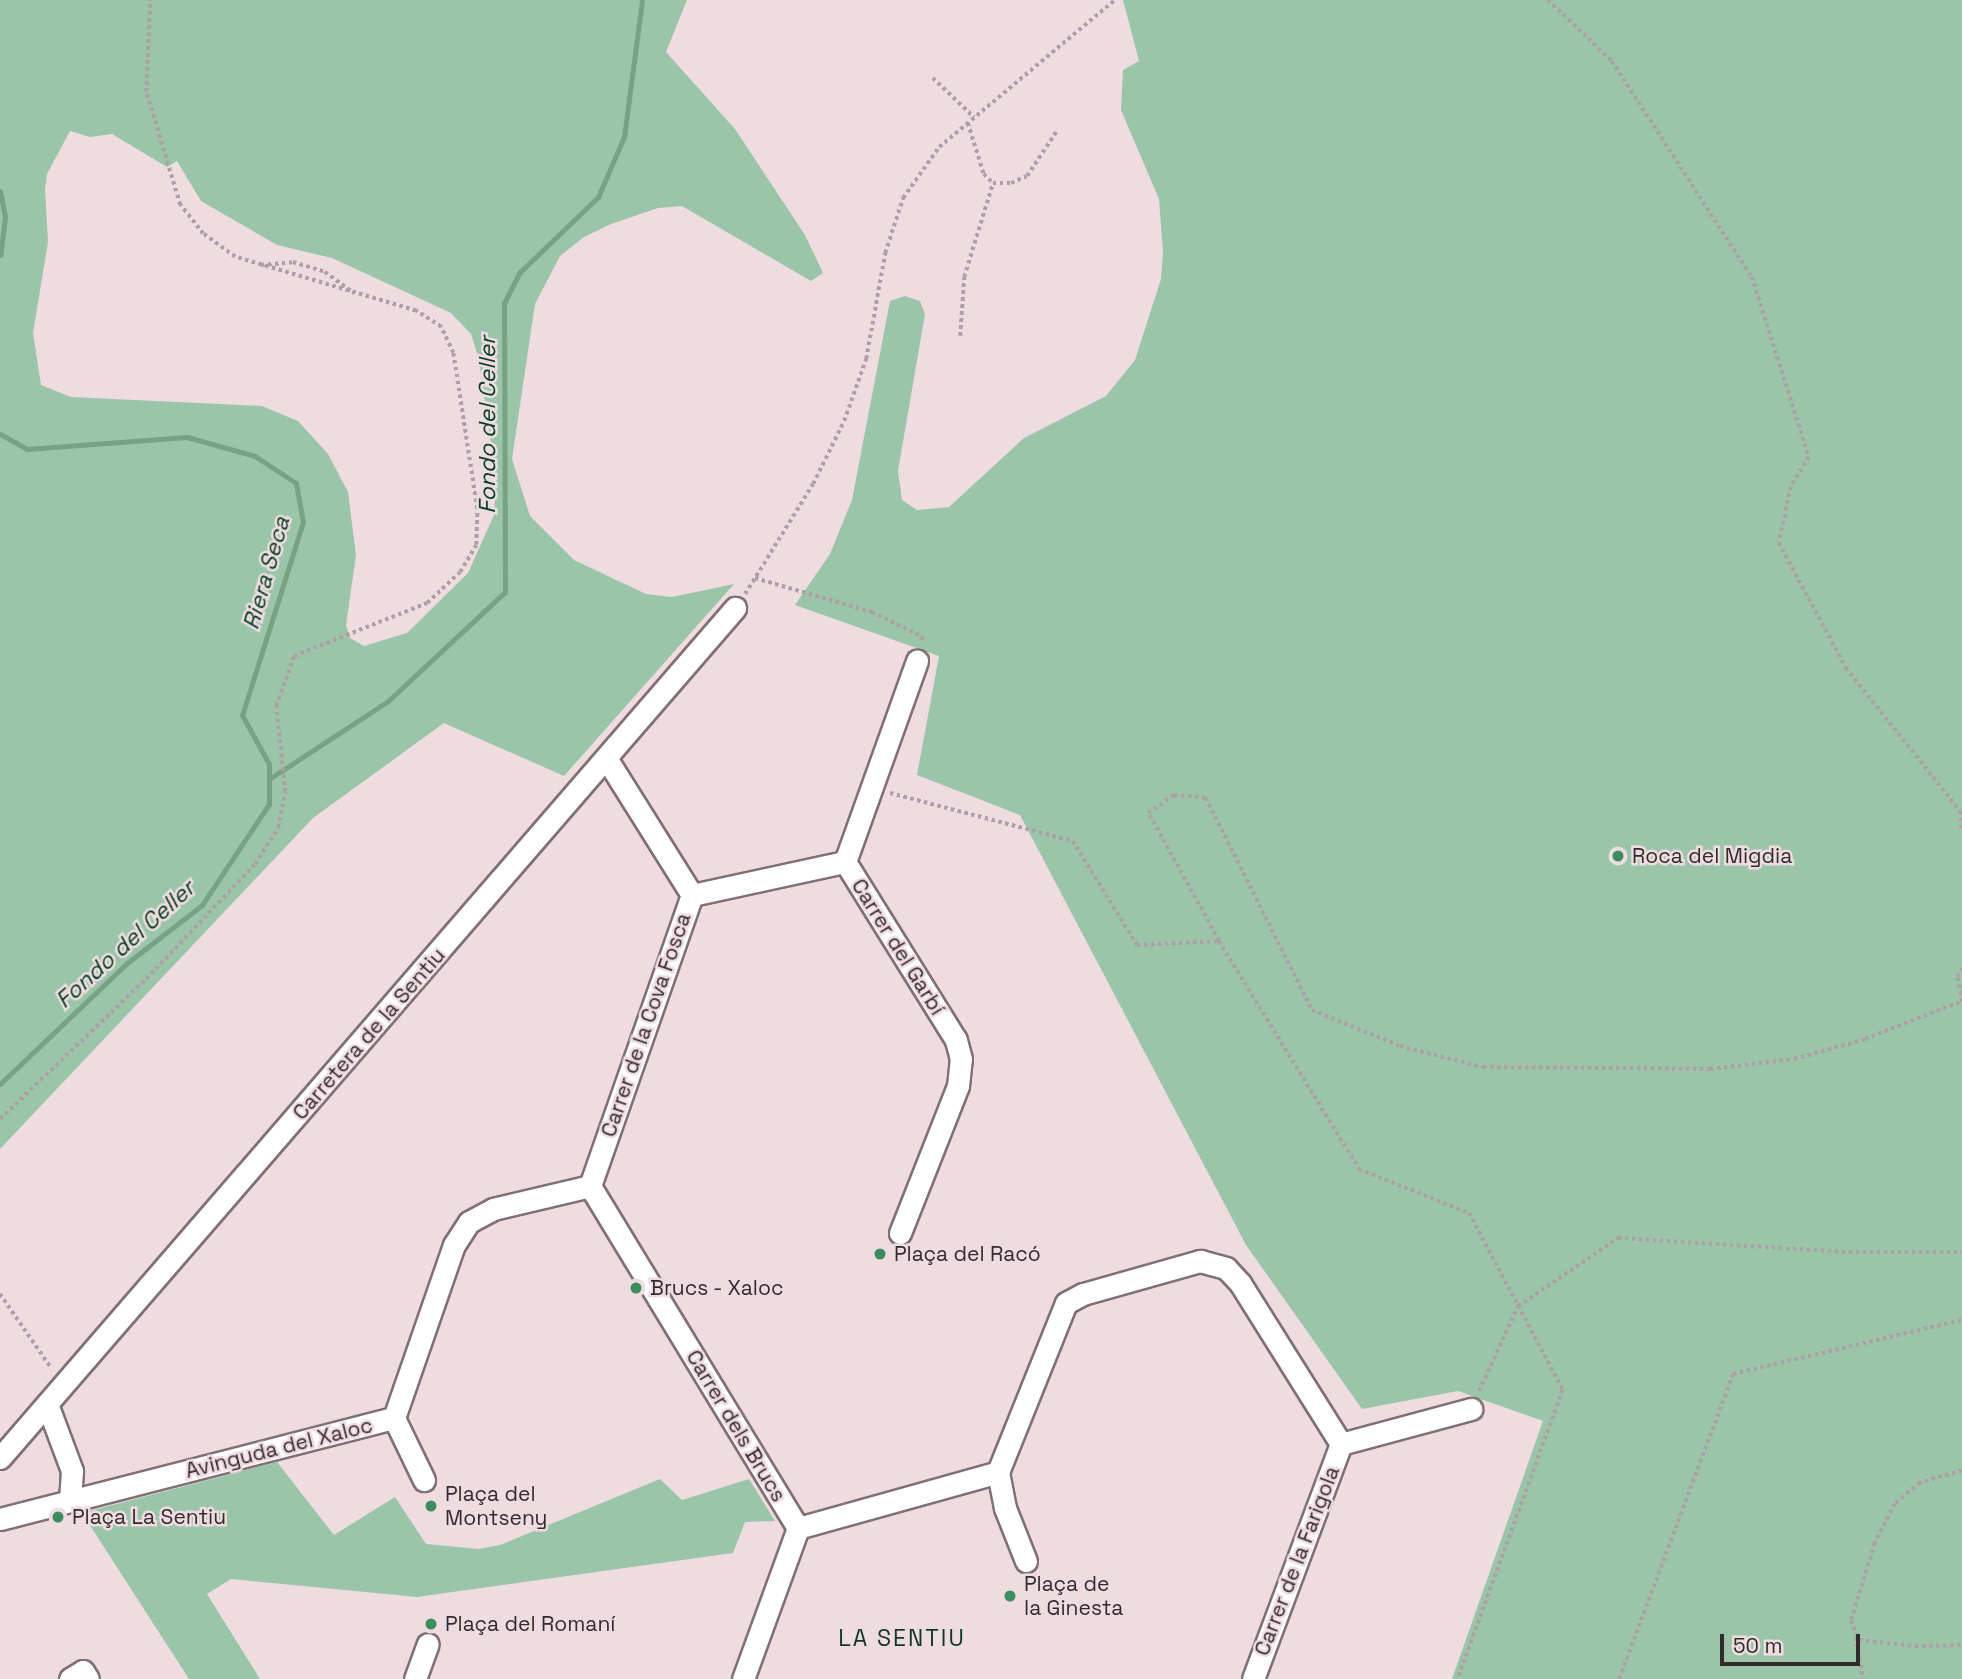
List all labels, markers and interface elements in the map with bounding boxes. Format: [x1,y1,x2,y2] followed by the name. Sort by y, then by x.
[473,336,501,514] water label: Fondo del Celler
[237,514,295,632] water label: Riera Seca
[1632,843,1792,869] place label: Roca del Migdia
[1610,848,1626,864] marker: Roca del Migdia
[50,874,200,1014] water label: Fondo del Celler
[846,874,950,1020] street label: Carrer del Garbí
[596,910,696,1140] street label: Carrer de la Cova Fosca
[288,943,450,1125] street label: Carretera de la Sentiu
[894,1241,1041,1267] place label: Plaça del Racó
[872,1246,888,1262] marker: Plaça del Racó
[650,1275,785,1301] place label: Brucs - Xaloc
[628,1280,644,1296] marker: Brucs - Xaloc
[681,1346,791,1506] street label: Carrer dels Brucs
[183,1413,375,1483] street label: Avinguda del Xaloc
[1249,1463,1345,1659] street label: Carrer de la Farigola
[445,1481,547,1531] place label: Plaça del Montseny
[423,1498,439,1514] marker: Plaça del Montseny
[72,1504,226,1530] place label: Plaça La Sentiu
[50,1509,66,1525] marker: Plaça La Sentiu
[1024,1571,1123,1621] place label: Plaça de la Ginesta
[1002,1588,1018,1604] marker: Plaça de la Ginesta
[445,1611,615,1637] place label: Plaça del Romaní
[423,1616,439,1632] marker: Plaça del Romaní
[1724,1620,1864,1664] scale bar
[839,1624,965,1652] district label: LA SENTIU
[1733,1632,1783,1659] text: 50 m

